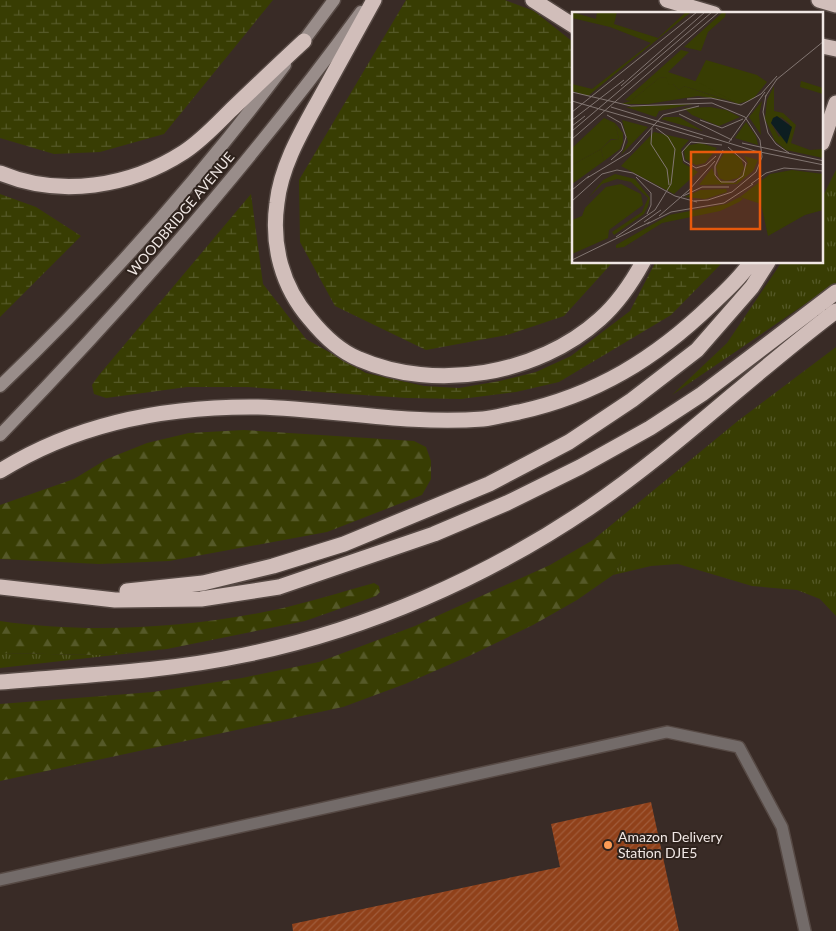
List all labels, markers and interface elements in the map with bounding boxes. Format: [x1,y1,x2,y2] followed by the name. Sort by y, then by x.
[572,12,824,264] inset map
[124,148,237,279] street label: WOODBRIDGE AVENUE
[618,828,724,861] place label: Amazon Delivery Station DJE5
[602,839,614,851] marker: Amazon Delivery Station DJE5

